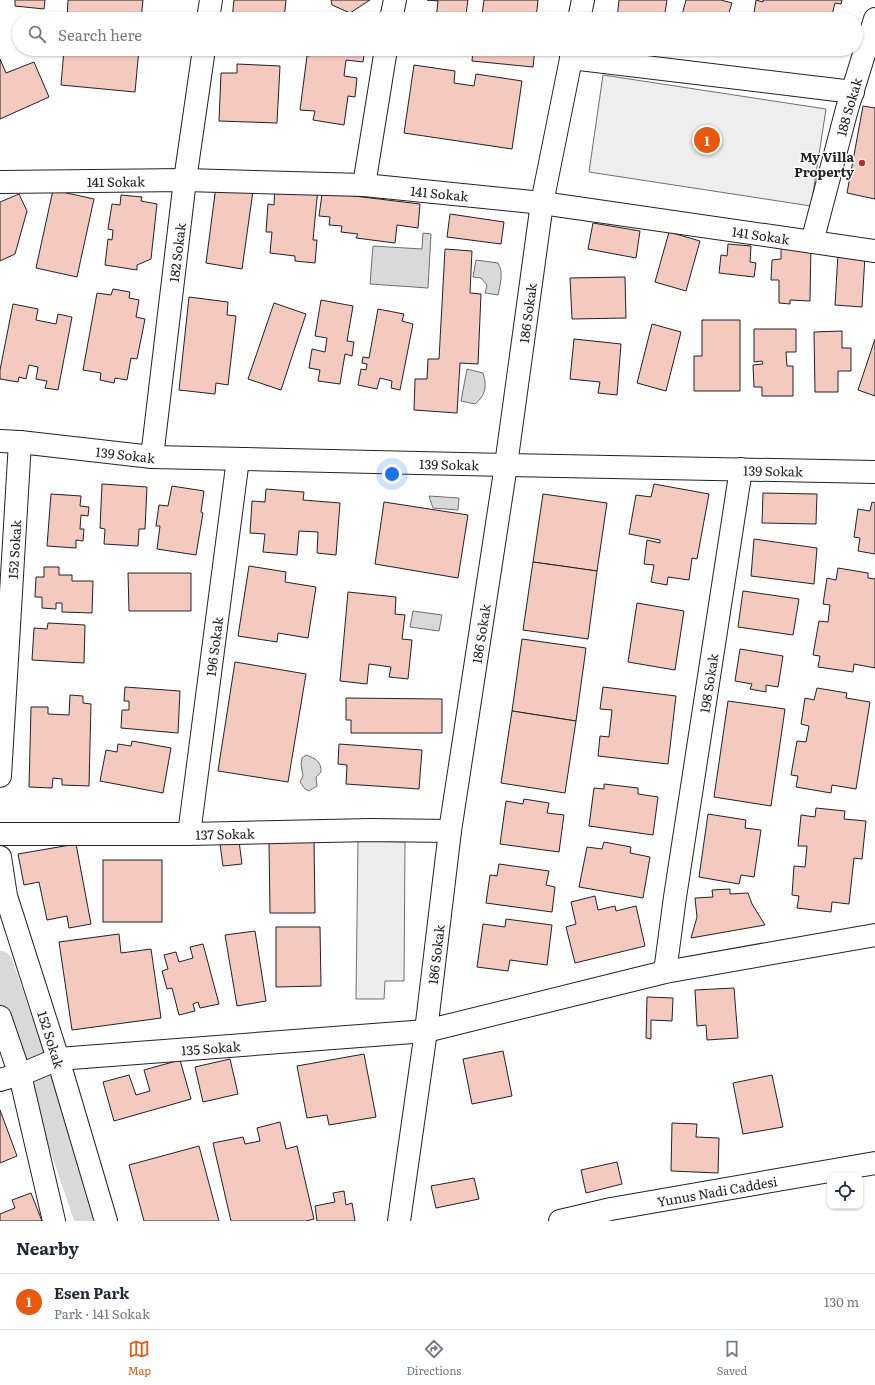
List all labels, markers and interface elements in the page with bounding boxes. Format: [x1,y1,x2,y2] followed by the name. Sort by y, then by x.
[12,12,863,56] search box
[26,23,48,45] icon: search
[58,23,142,46] text: Search here
[831,74,866,138] street label: 188 Sokak
[694,125,720,155] pin: 1
[794,147,854,181] place label: My Villa Property
[857,158,867,168] marker: My Villa Property
[87,171,146,191] street label: 141 Sokak
[410,180,470,205] street label: 141 Sokak
[163,221,189,283] street label: 182 Sokak
[731,221,792,248] street label: 141 Sokak
[513,281,541,344] street label: 186 Sokak
[94,441,157,467] street label: 139 Sokak
[419,454,480,474] street label: 139 Sokak
[743,460,804,480] street label: 139 Sokak
[382,464,402,484] your location
[2,518,25,579] street label: 152 Sokak
[466,601,494,665] street label: 186 Sokak
[200,615,227,677] street label: 196 Sokak
[694,651,722,714] street label: 198 Sokak
[195,823,256,843] street label: 137 Sokak
[422,922,448,985] street label: 186 Sokak
[34,1008,70,1071] street label: 152 Sokak
[180,1036,242,1059] street label: 135 Sokak
[655,1171,779,1210] street label: Yunus Nadi Caddesi
[827,1173,863,1209] map controls
[827,1173,863,1209] button: locate
[16,1235,79,1260] text: Nearby
[54,1281,129,1304] text: Esen Park
[26,1292,32,1311] text: 1
[824,1292,859,1311] text: 130 m
[54,1304,150,1323] text: Park · 141 Sokak
[128,1338,151,1378] tab: Map
[406,1338,461,1378] tab: Directions
[717,1338,747,1378] tab: Saved

